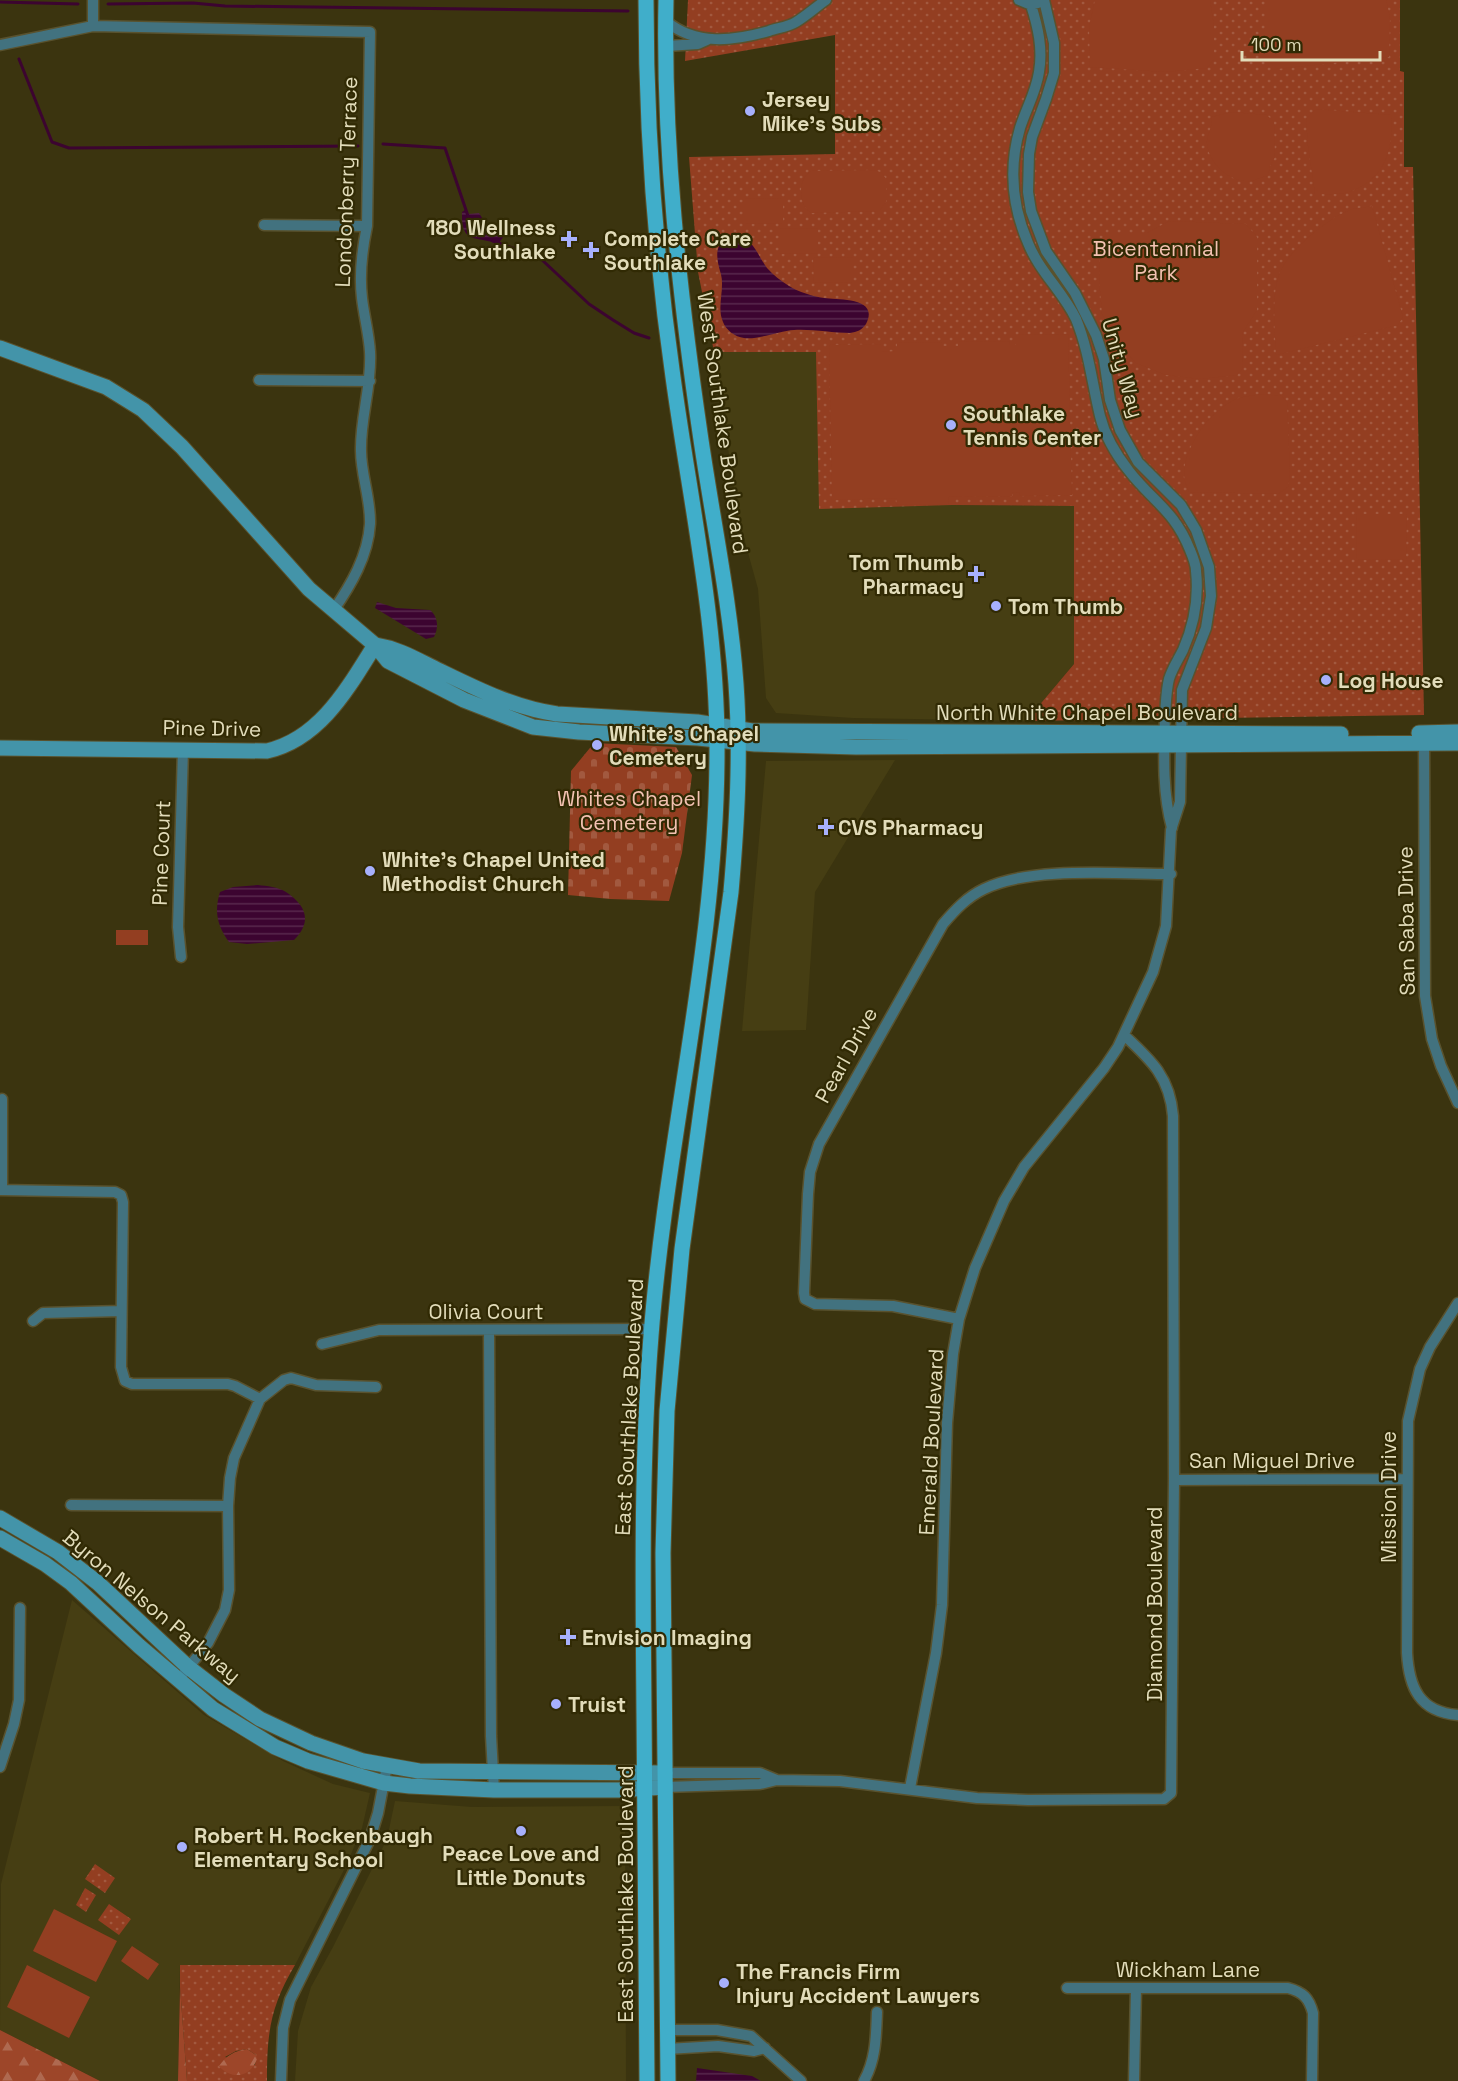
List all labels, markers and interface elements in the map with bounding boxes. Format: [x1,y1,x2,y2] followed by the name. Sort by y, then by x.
[1242,24,1380,62] scale bar
[1251,33,1302,56] text: 100 m
[329,76,363,288] street label: Londonberry Terrace
[762,86,881,137] place label: Jersey Mike's Subs
[743,104,757,118] marker: Jersey Mike's Subs
[426,214,556,265] place label: 180 Wellness Southlake
[604,225,751,276] place label: Complete Care Southlake
[560,230,578,248] marker: 180 Wellness Southlake
[1093,235,1219,286] park label: Bicentennial Park
[582,241,600,259] marker: Complete Care Southlake
[691,290,755,556] street label: West Southlake Boulevard
[1096,315,1150,421] street label: Unity Way
[963,400,1101,451] place label: Southlake Tennis Center
[944,418,958,432] marker: Southlake Tennis Center
[849,549,964,600] place label: Tom Thumb Pharmacy
[969,567,983,581] marker: Tom Thumb Pharmacy
[1008,593,1123,620] place label: Tom Thumb
[989,599,1003,613] marker: Tom Thumb
[1338,667,1444,694] place label: Log House
[1319,673,1333,687] marker: Log House
[936,699,1238,726] street label: North White Chapel Boulevard
[162,714,262,742] street label: Pine Drive
[609,720,759,771] place label: White's Chapel Cemetery
[590,738,604,752] marker: White's Chapel Cemetery
[557,785,701,836] park label: Whites Chapel Cemetery
[146,800,176,906] street label: Pine Court
[838,814,983,841] place label: CVS Pharmacy
[819,820,833,834] marker: CVS Pharmacy
[382,846,605,897] place label: White's Chapel United Methodist Church
[1391,846,1421,996] street label: San Saba Drive
[363,864,377,878] marker: White's Chapel United Methodist Church
[809,1002,883,1108] street label: Pearl Drive
[609,1278,649,1536] street label: East Southlake Boulevard
[428,1298,544,1325] street label: Olivia Court
[913,1348,949,1536] street label: Emerald Boulevard
[1375,1431,1402,1563] street label: Mission Drive
[1189,1447,1355,1474] street label: San Miguel Drive
[1141,1507,1168,1701] street label: Diamond Boulevard
[57,1524,247,1688] street label: Byron Nelson Parkway
[582,1624,752,1651] place label: Envision Imaging
[559,1628,577,1646] marker: Envision Imaging
[568,1691,626,1718] place label: Truist
[549,1697,563,1711] marker: Truist
[612,1765,639,2023] street label: East Southlake Boulevard
[194,1822,433,1873] place label: Robert H. Rockenbaugh Elementary School
[514,1824,528,1838] marker: Peace Love and Little Donuts
[175,1840,189,1854] marker: Robert H. Rockenbaugh Elementary School
[442,1840,600,1891] place label: Peace Love and Little Donuts
[1116,1956,1260,1983] street label: Wickham Lane
[736,1958,980,2009] place label: The Francis Firm Injury Accident Lawyers
[717,1976,731,1990] marker: The Francis Firm Injury Accident Lawyers

